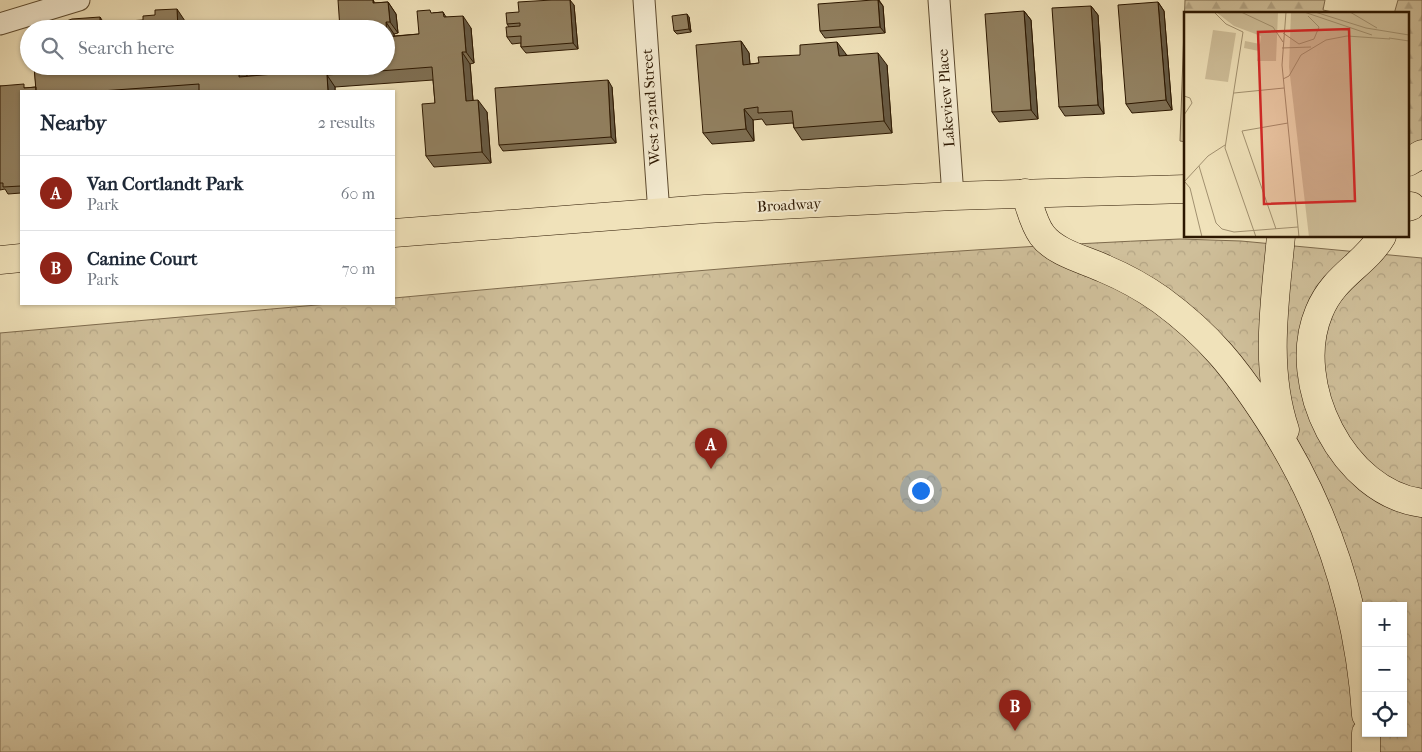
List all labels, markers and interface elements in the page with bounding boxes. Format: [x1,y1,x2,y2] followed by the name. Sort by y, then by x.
[1184,12,1410,238] inset map
[20,20,395,75] search box
[38,34,66,62] icon: search
[78,37,174,59] text: Search here
[638,47,664,167] street label: West 252nd Street
[934,48,958,148] street label: Lakeview Place
[40,111,106,135] text: Nearby
[318,113,375,132] text: 2 results
[87,173,243,195] text: Van Cortlandt Park
[51,184,61,203] text: A
[341,184,375,203] text: 60 m
[756,194,823,216] street label: Broadway
[87,195,119,214] text: Park
[87,248,198,270] text: Canine Court
[51,259,61,278] text: B
[342,259,375,278] text: 70 m
[87,270,119,289] text: Park
[695,428,727,469] pin: A
[908,478,934,504] your location
[1362,602,1407,737] map controls
[1362,602,1407,647] button: +
[1362,647,1407,692] button: −
[999,690,1031,731] pin: B
[1362,692,1407,737] button: locate

